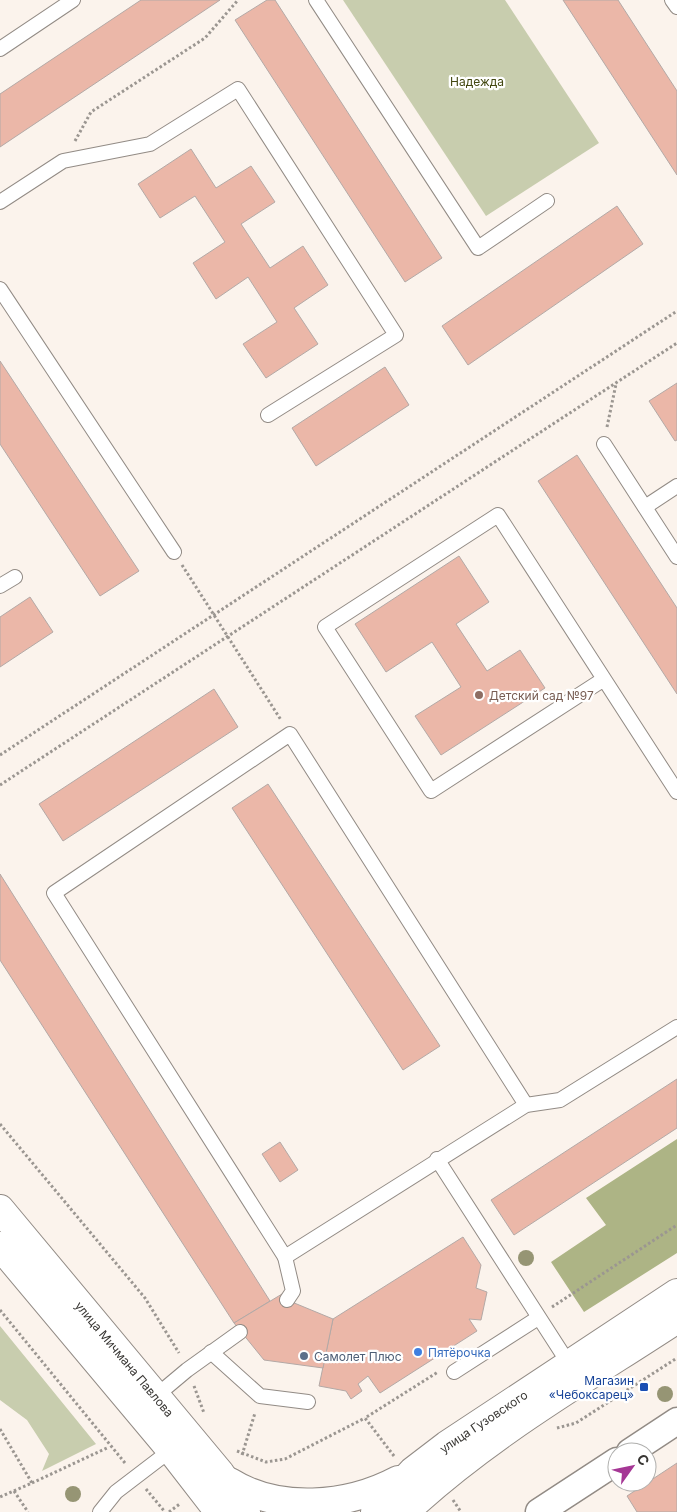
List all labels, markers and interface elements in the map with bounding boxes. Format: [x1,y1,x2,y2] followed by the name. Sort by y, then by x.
[450,74,504,89] park label: Надежда
[489,688,594,703] place label: Детский сад №97
[473,689,485,701] marker: Детский сад №97
[72,1298,177,1420] street label: улица Мичмана Павлова
[428,1345,491,1360] place label: Пятёрочка
[412,1346,424,1358] marker: Пятёрочка
[314,1349,402,1364] place label: Самолет Плюс
[298,1350,310,1362] marker: Самолет Плюс
[549,1373,634,1402] place label: Магазин «Чебоксарец»
[638,1381,650,1393] marker: Магазин «Чебоксарец»
[436,1387,530,1456] street label: улица Гузовского
[607,1442,657,1492] north arrow
[633,1451,653,1469] text: С

